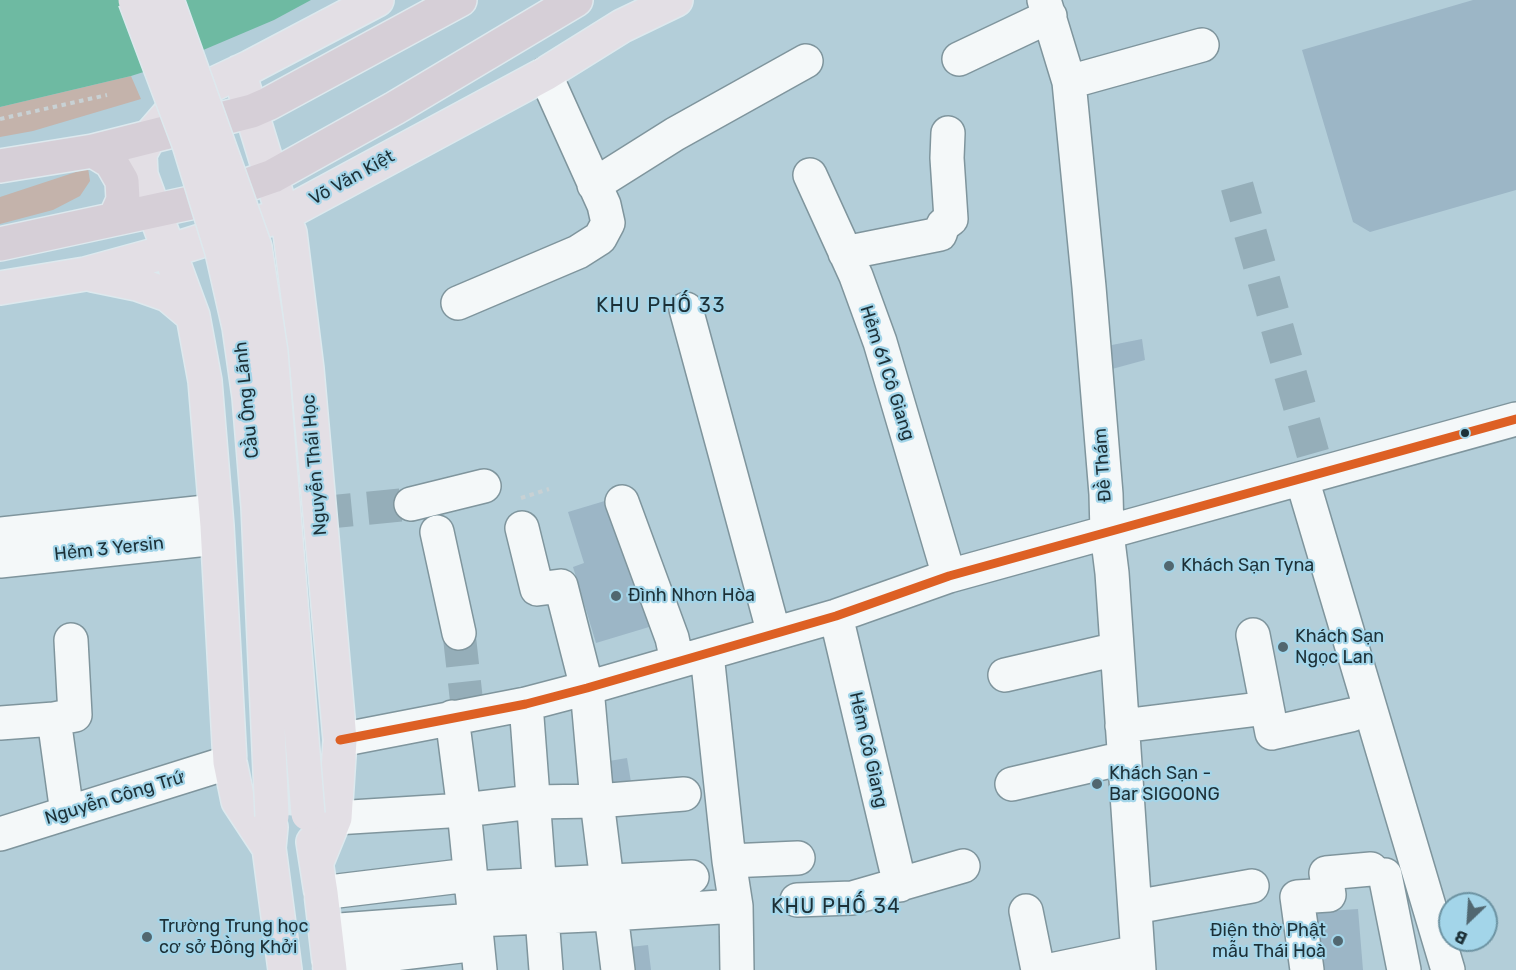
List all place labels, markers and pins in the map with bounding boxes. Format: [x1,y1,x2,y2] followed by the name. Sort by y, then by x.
[1459,427,1471,439] unlabelled marker
[1181,555,1314,577] place label: Khách Sạn Tyna
[1162,559,1176,573] marker: Khách Sạn Tyna
[628,585,755,607] place label: Đình Nhơn Hòa
[609,589,623,603] marker: Đình Nhơn Hòa
[1295,626,1384,668] place label: Khách Sạn Ngọc Lan
[1276,640,1290,654] marker: Khách Sạn Ngọc Lan
[1109,763,1220,806] place label: Khách Sạn - Bar SIGOONG
[1090,777,1104,791] marker: Khách Sạn - Bar SIGOONG
[159,916,308,958] place label: Trường Trung học cơ sở Đồng Khởi
[1210,920,1326,962] place label: Điện thờ Phật mẫu Thái Hoà
[140,930,154,944] marker: Trường Trung học cơ sở Đồng Khởi
[1331,934,1345,948] marker: Điện thờ Phật mẫu Thái Hoà

